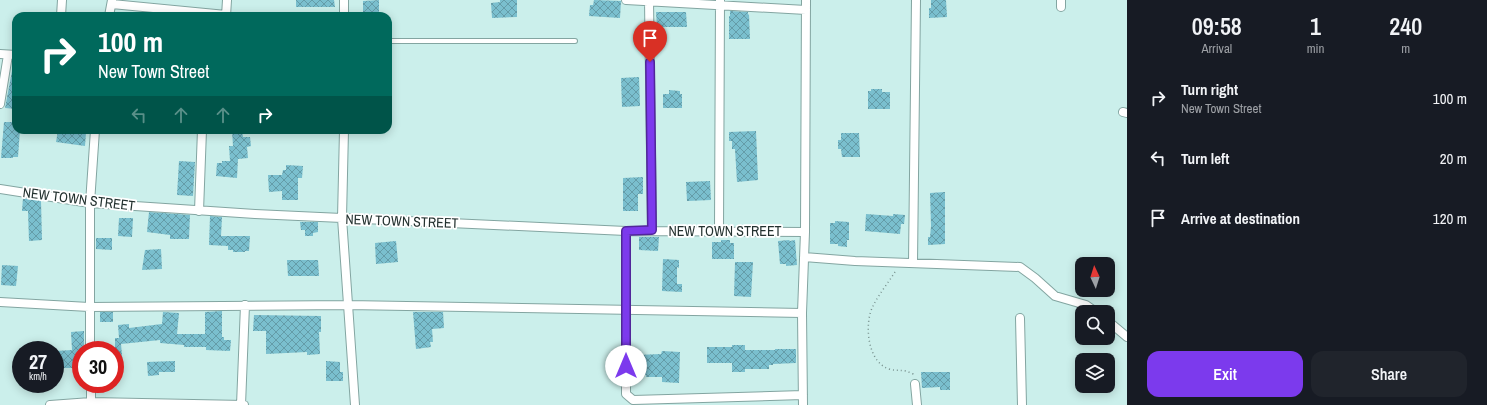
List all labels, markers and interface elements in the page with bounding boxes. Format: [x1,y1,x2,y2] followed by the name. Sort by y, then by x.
[1192,10,1242,42] text: 09:58
[1310,10,1321,42] text: 1
[1389,10,1422,42] text: 240
[633,21,667,62] pin
[98,23,163,61] text: 100 m
[639,27,661,49] icon: arrive
[32,28,84,80] icon: right
[1201,40,1232,57] text: Arrival
[1307,40,1324,57] text: min
[1401,40,1410,57] text: m
[98,59,209,84] text: New Town Street
[1181,79,1238,100] text: Turn right
[1147,87,1169,109] icon: right
[1433,88,1467,109] text: 100 m
[1181,100,1261,117] text: New Town Street
[128,104,150,126] icon: left
[170,104,192,126] icon: ahead
[212,104,234,126] icon: ahead
[254,104,276,126] icon: right
[1147,147,1169,169] icon: left
[1181,148,1229,169] text: Turn left
[1440,148,1467,169] text: 20 m
[22,183,136,215] street label: NEW TOWN STREET
[1147,207,1169,229] icon: arrive
[1181,208,1300,229] text: Arrive at destination
[1433,208,1467,229] text: 120 m
[345,210,459,232] street label: NEW TOWN STREET
[668,222,782,240] street label: NEW TOWN STREET
[1075,257,1115,297] north arrow
[1075,257,1115,393] map controls
[1075,305,1115,345] button: search
[72,341,124,393] speed limit sign: 30
[605,345,647,387] position arrow
[29,348,47,375] text: 27
[1147,351,1303,397] button: Exit
[1311,351,1467,397] button: Share
[1075,353,1115,393] button: layers
[29,370,47,383] text: km/h

